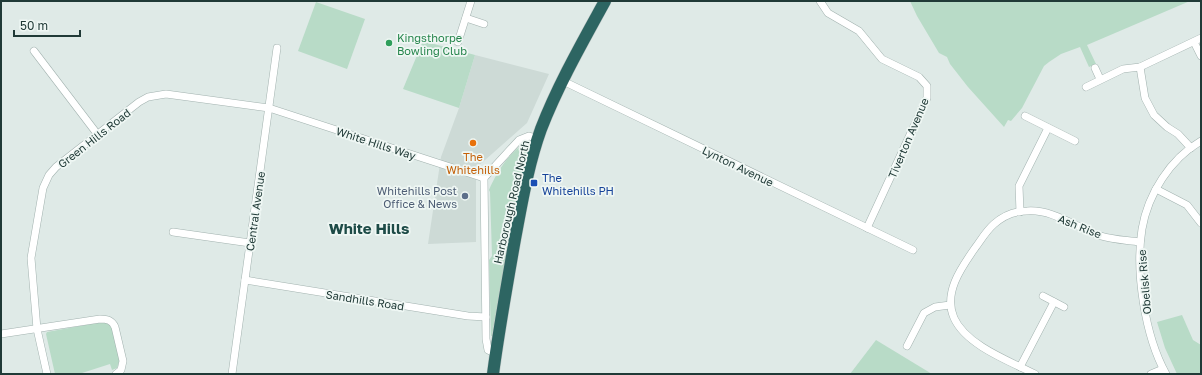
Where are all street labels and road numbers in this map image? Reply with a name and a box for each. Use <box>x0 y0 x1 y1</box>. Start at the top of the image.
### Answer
street label: Tiverton Avenue <box>885 96 931 180</box>
street label: Green Hills Road <box>55 106 133 170</box>
street label: White Hills Way <box>335 124 417 162</box>
street label: Harborough Road North <box>490 139 532 265</box>
street label: Lynton Avenue <box>700 143 776 189</box>
street label: Central Avenue <box>243 170 267 252</box>
street label: Ash Rise <box>1057 211 1103 241</box>
street label: Obelisk Rise <box>1135 249 1153 315</box>
street label: Sandhills Road <box>325 287 405 313</box>

